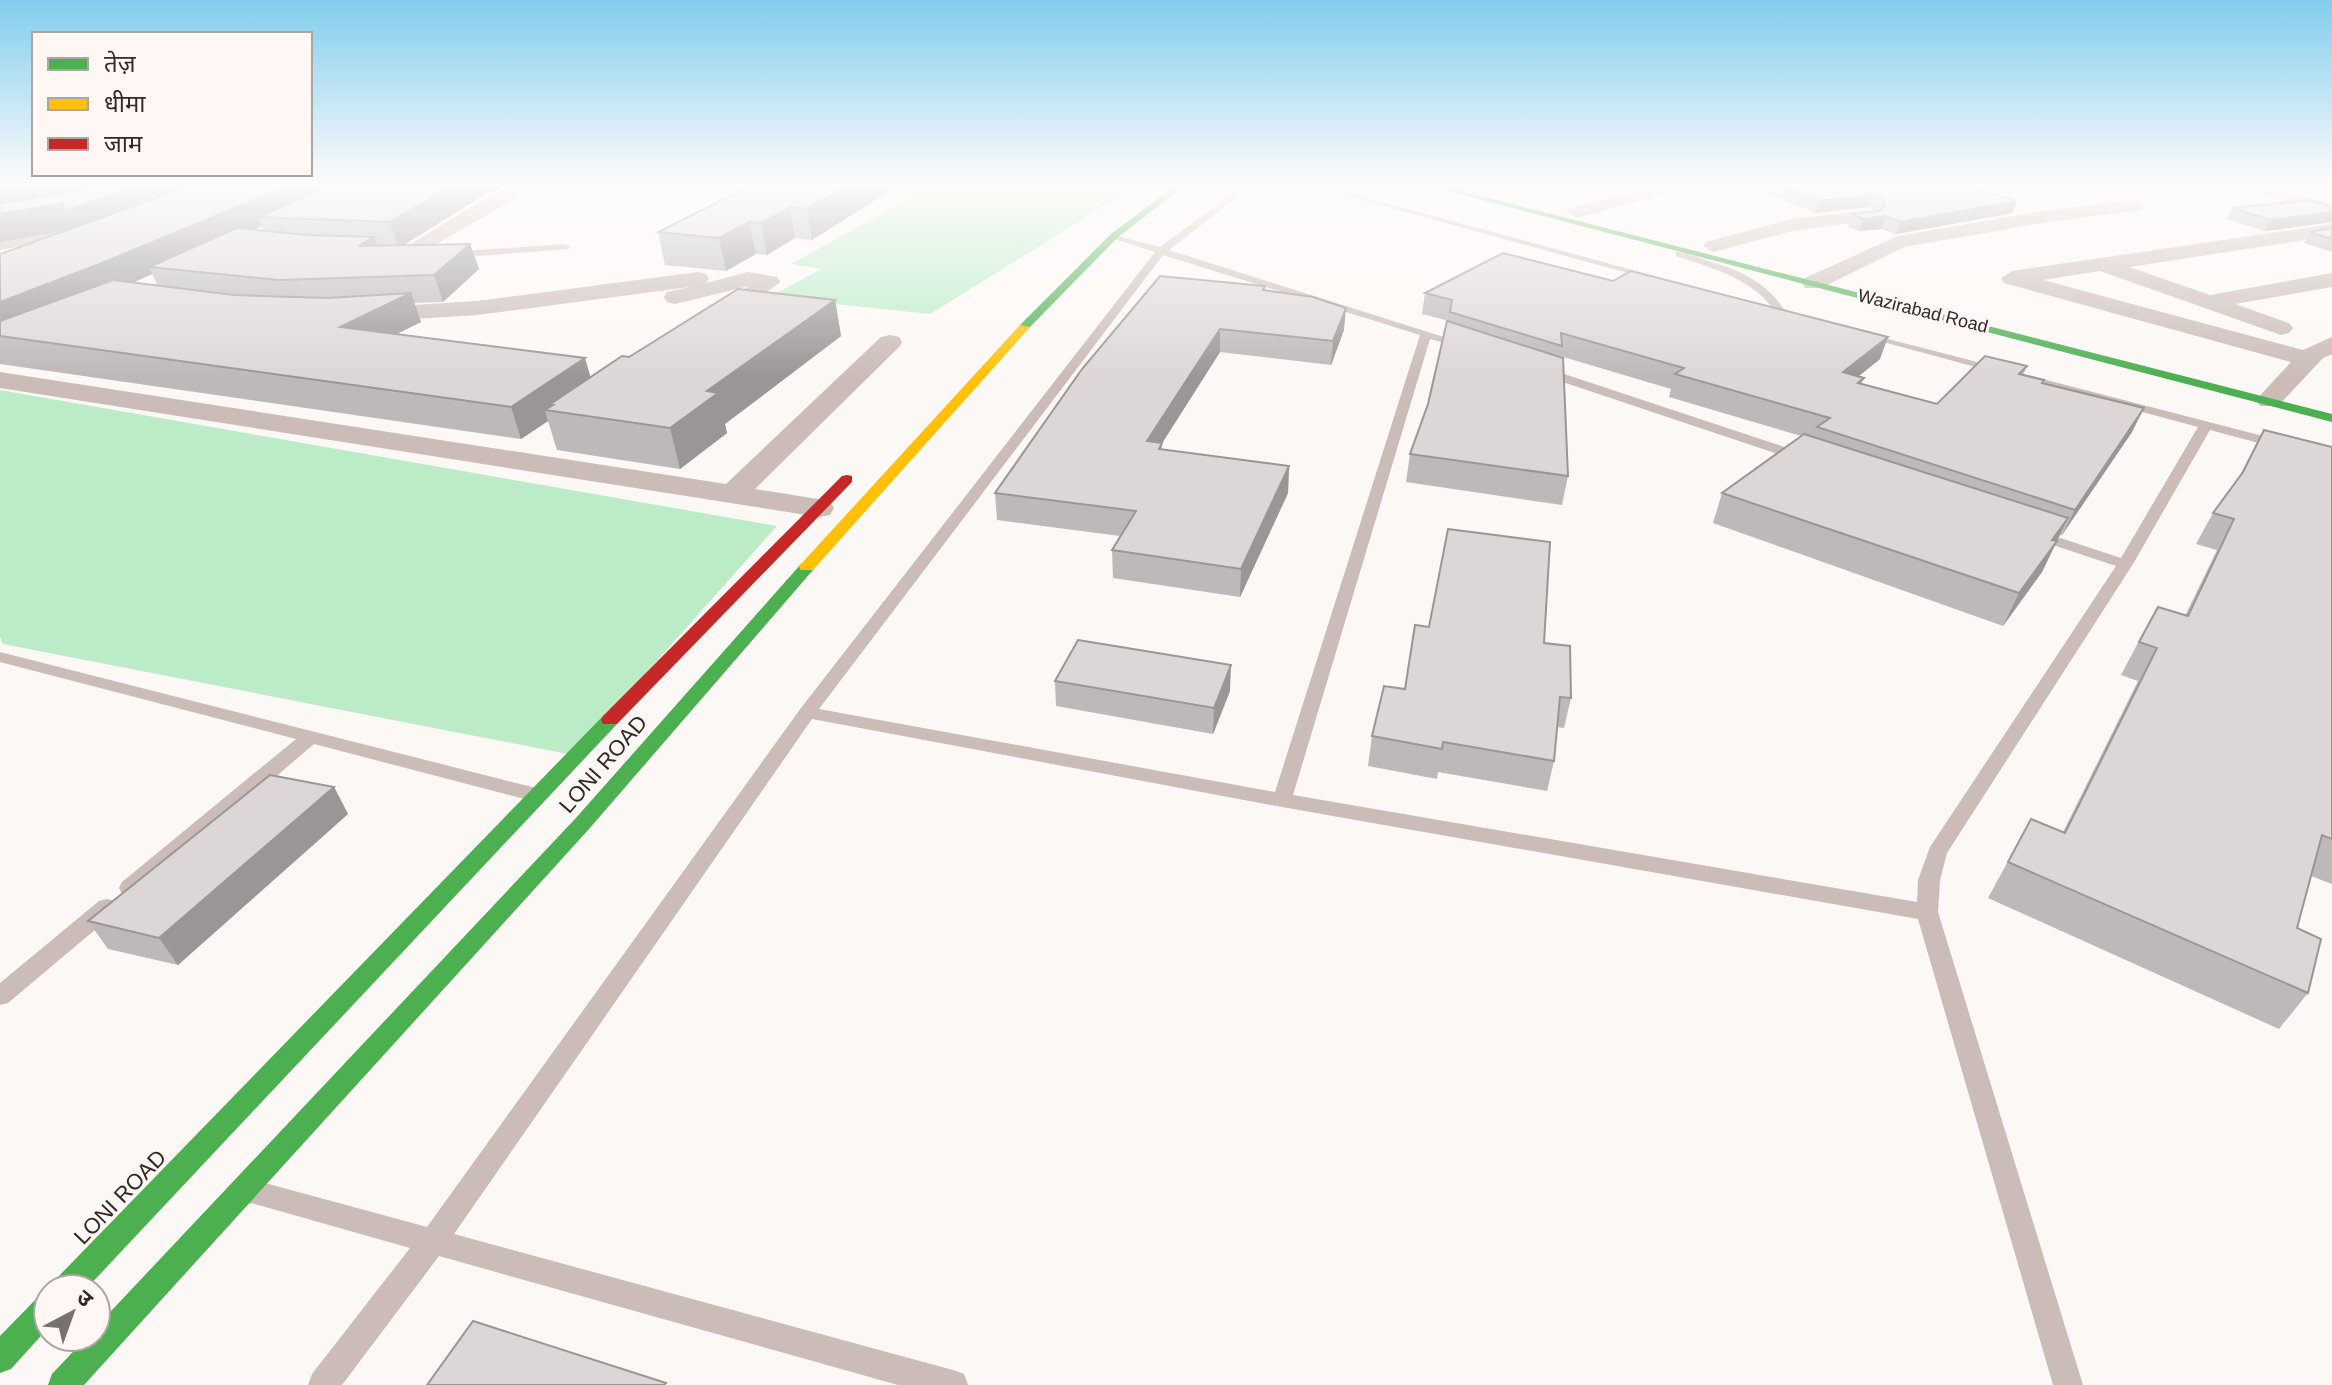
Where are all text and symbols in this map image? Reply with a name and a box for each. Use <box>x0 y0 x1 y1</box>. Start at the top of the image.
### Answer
legend <box>32 32 312 176</box>
text: तेज़ <box>104 50 137 77</box>
text: धीमा <box>104 90 146 117</box>
text: जाम <box>104 130 143 157</box>
street label: Wazirabad Road <box>1856 285 1990 337</box>
street label: LONI ROAD <box>554 710 652 818</box>
street label: LONI ROAD <box>69 1145 171 1249</box>
north arrow <box>32 1273 112 1353</box>
text: उ <box>72 1285 99 1313</box>

